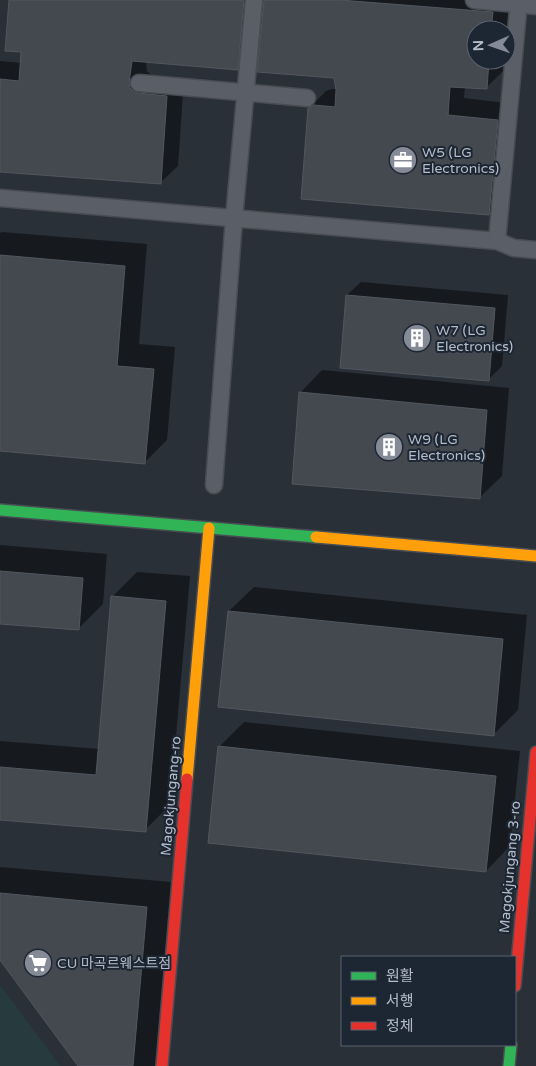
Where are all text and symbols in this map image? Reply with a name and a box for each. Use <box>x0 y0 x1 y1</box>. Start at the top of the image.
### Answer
north arrow <box>466 20 516 70</box>
text: N <box>470 40 487 51</box>
place label: W5 (LG Electronics) <box>422 144 499 177</box>
office icon: W5 (LG Electronics) <box>388 145 418 175</box>
place label: W7 (LG Electronics) <box>436 322 513 355</box>
building icon: W7 (LG Electronics) <box>402 323 432 353</box>
place label: W9 (LG Electronics) <box>408 431 485 464</box>
building icon: W9 (LG Electronics) <box>374 432 404 462</box>
street label: Magokjungang-ro <box>157 735 185 857</box>
street label: Magokjungang 3-ro <box>496 800 524 934</box>
supermarket icon: CU 마곡르웨스트점 <box>23 948 53 978</box>
place label: CU 마곡르웨스트점 <box>57 955 171 972</box>
legend <box>341 956 516 1046</box>
text: 원활 <box>386 967 414 985</box>
text: 서행 <box>386 992 414 1010</box>
text: 정체 <box>386 1017 414 1035</box>

